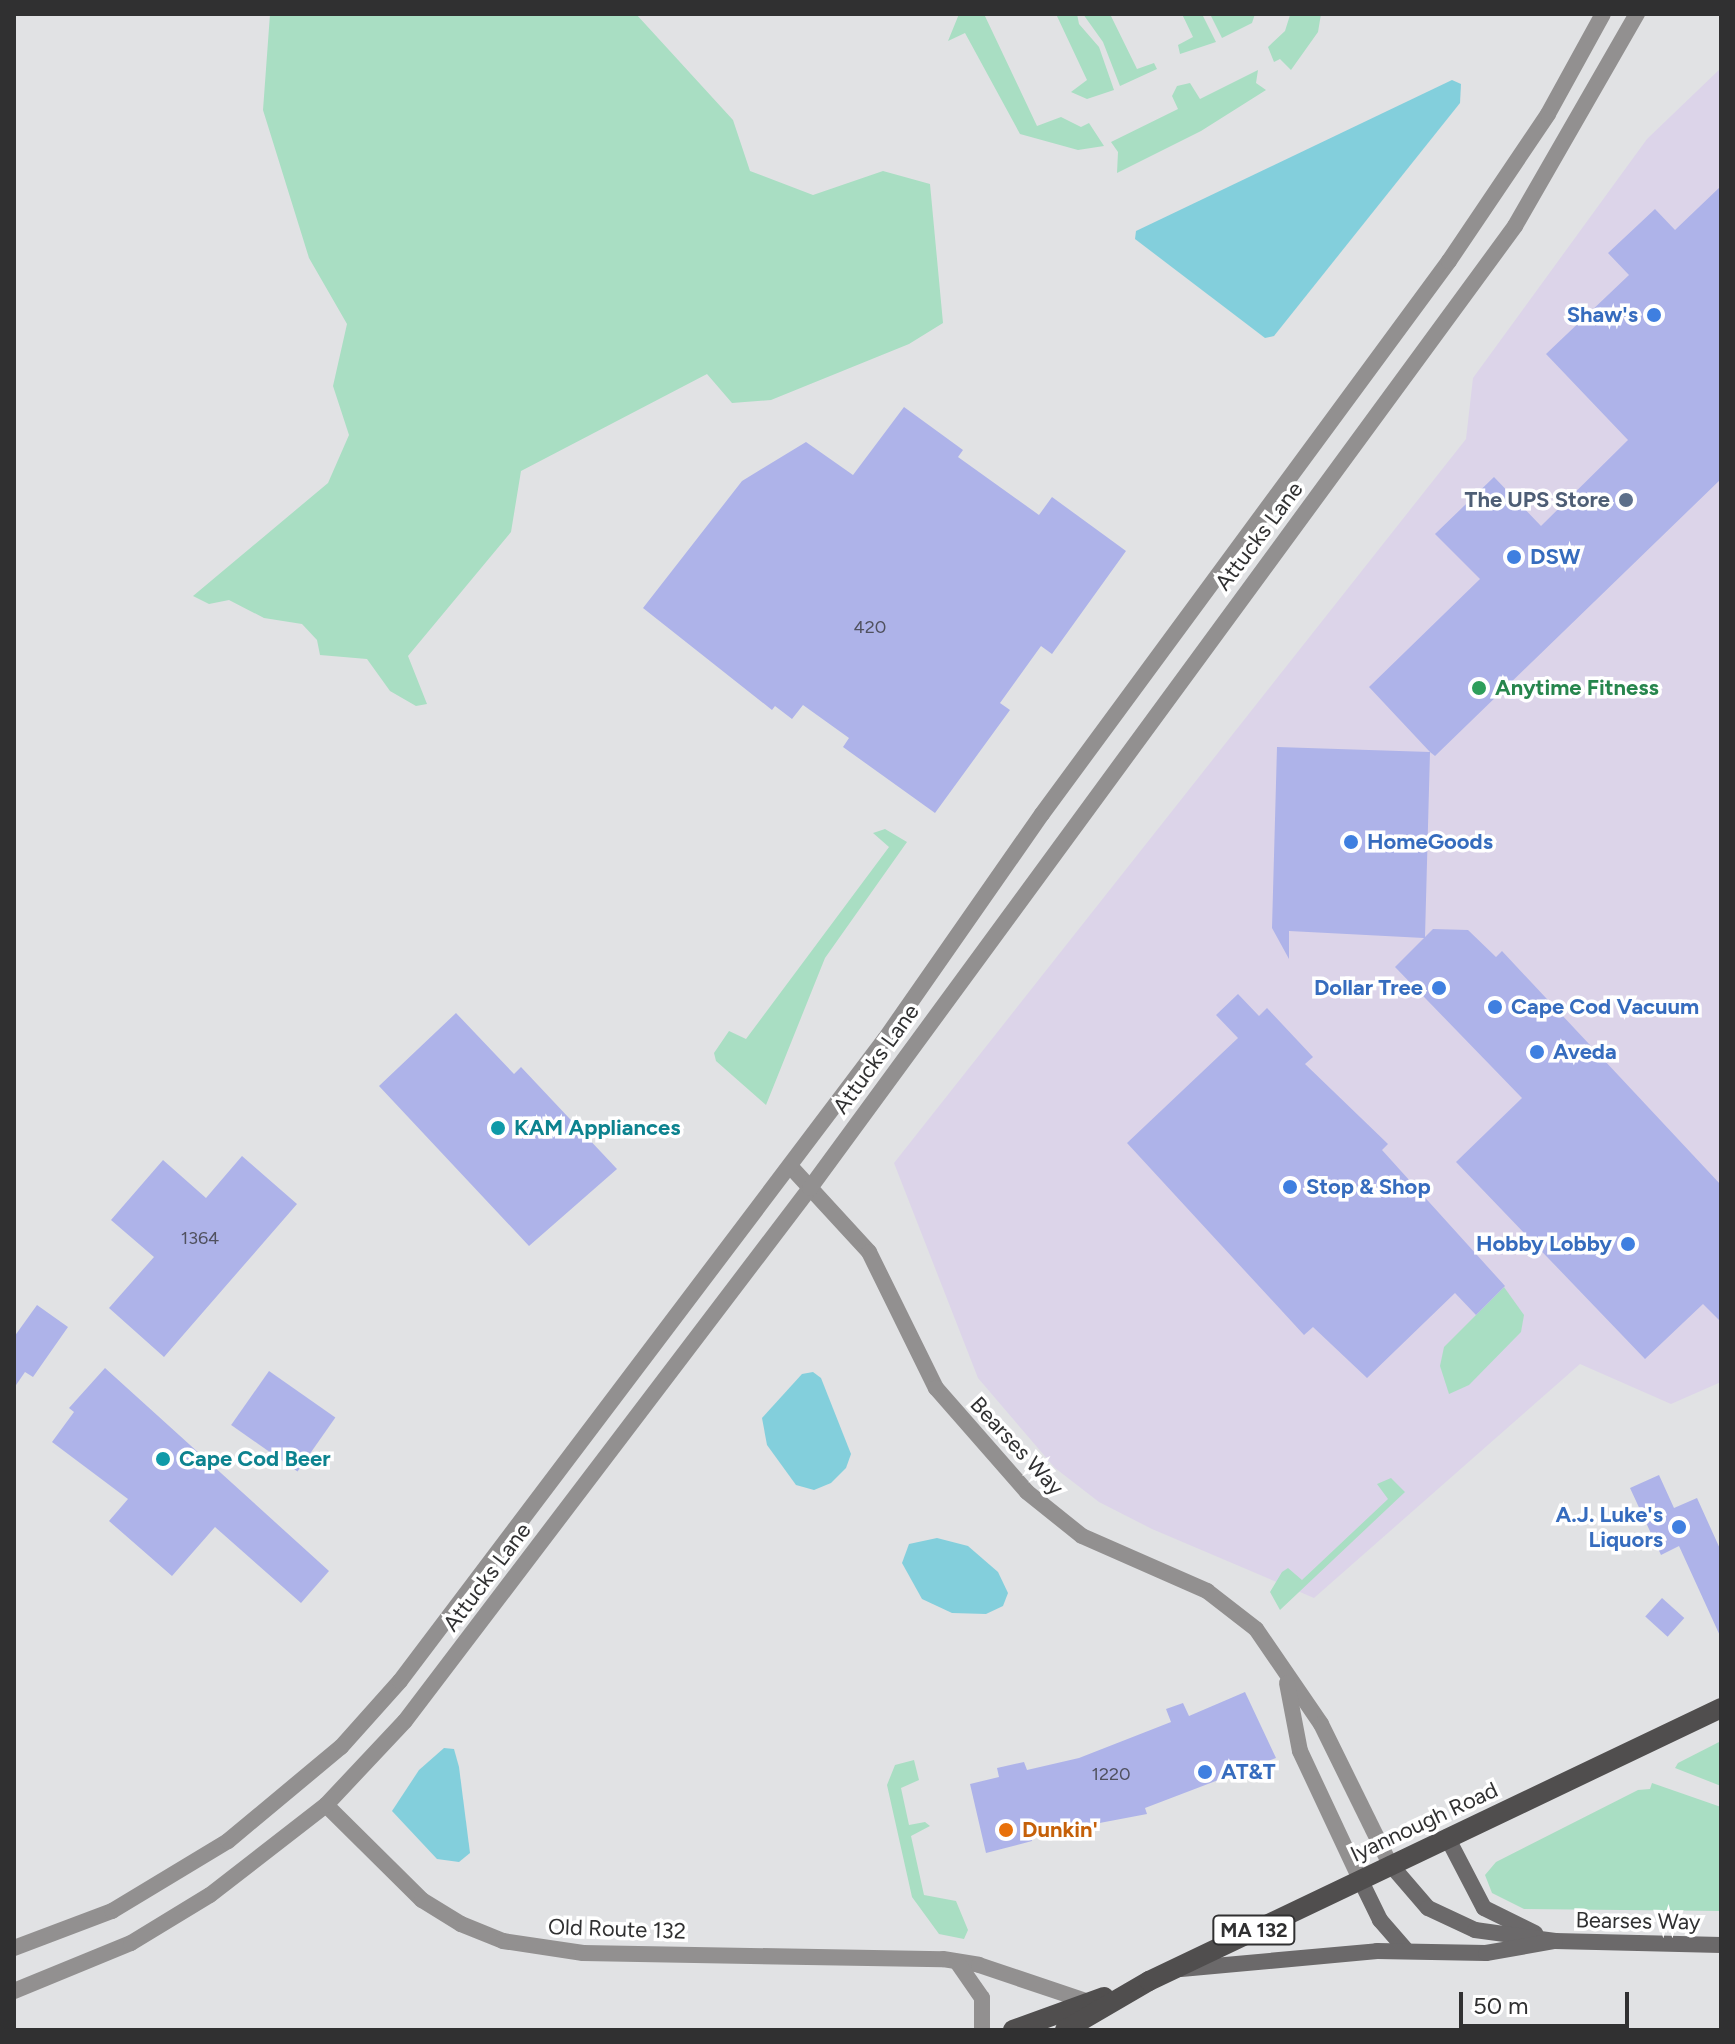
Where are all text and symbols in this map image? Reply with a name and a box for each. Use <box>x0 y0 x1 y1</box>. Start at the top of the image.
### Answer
place label: Shaw's <box>1567 302 1638 328</box>
marker: Shaw's <box>1645 306 1663 324</box>
street label: Attucks Lane <box>1210 477 1308 595</box>
place label: The UPS Store <box>1465 487 1610 513</box>
marker: The UPS Store <box>1617 491 1635 509</box>
place label: DSW <box>1530 544 1580 570</box>
marker: DSW <box>1505 548 1523 566</box>
house number: 420 <box>854 616 886 638</box>
place label: Anytime Fitness <box>1495 675 1659 701</box>
marker: Anytime Fitness <box>1470 679 1488 697</box>
place label: HomeGoods <box>1367 829 1493 855</box>
marker: HomeGoods <box>1342 833 1360 851</box>
place label: Dollar Tree <box>1314 975 1423 1001</box>
marker: Dollar Tree <box>1430 979 1448 997</box>
place label: Cape Cod Vacuum <box>1511 994 1699 1020</box>
marker: Cape Cod Vacuum <box>1486 998 1504 1016</box>
street label: Attucks Lane <box>827 999 925 1119</box>
place label: Aveda <box>1553 1039 1617 1065</box>
marker: Aveda <box>1528 1043 1546 1061</box>
place label: KAM Appliances <box>514 1115 680 1141</box>
marker: KAM Appliances <box>489 1119 507 1137</box>
place label: Stop & Shop <box>1306 1174 1431 1200</box>
marker: Stop & Shop <box>1281 1178 1299 1196</box>
house number: 1364 <box>181 1227 219 1249</box>
place label: Hobby Lobby <box>1476 1231 1612 1257</box>
marker: Hobby Lobby <box>1619 1235 1637 1253</box>
street label: Bearses Way <box>965 1391 1069 1501</box>
place label: Cape Cod Beer <box>179 1446 331 1472</box>
marker: Cape Cod Beer <box>154 1450 172 1468</box>
place label: A.J. Luke's Liquors <box>1556 1501 1663 1552</box>
street label: Attucks Lane <box>438 1518 536 1636</box>
marker: A.J. Luke's Liquors <box>1670 1518 1688 1536</box>
place label: AT&T <box>1221 1759 1276 1785</box>
house number: 1220 <box>1091 1763 1131 1785</box>
marker: AT&T <box>1196 1763 1214 1781</box>
street label: Iyannough Road <box>1346 1776 1502 1868</box>
place label: Dunkin' <box>1022 1817 1098 1843</box>
marker: Dunkin' <box>997 1821 1015 1839</box>
street label: Bearses Way <box>1575 1907 1701 1935</box>
street label: Old Route 132 <box>548 1913 686 1945</box>
road number: MA 132 <box>1212 1914 1296 1946</box>
scale bar <box>1463 1976 1633 2026</box>
text: 50 m <box>1473 1991 1529 2020</box>

